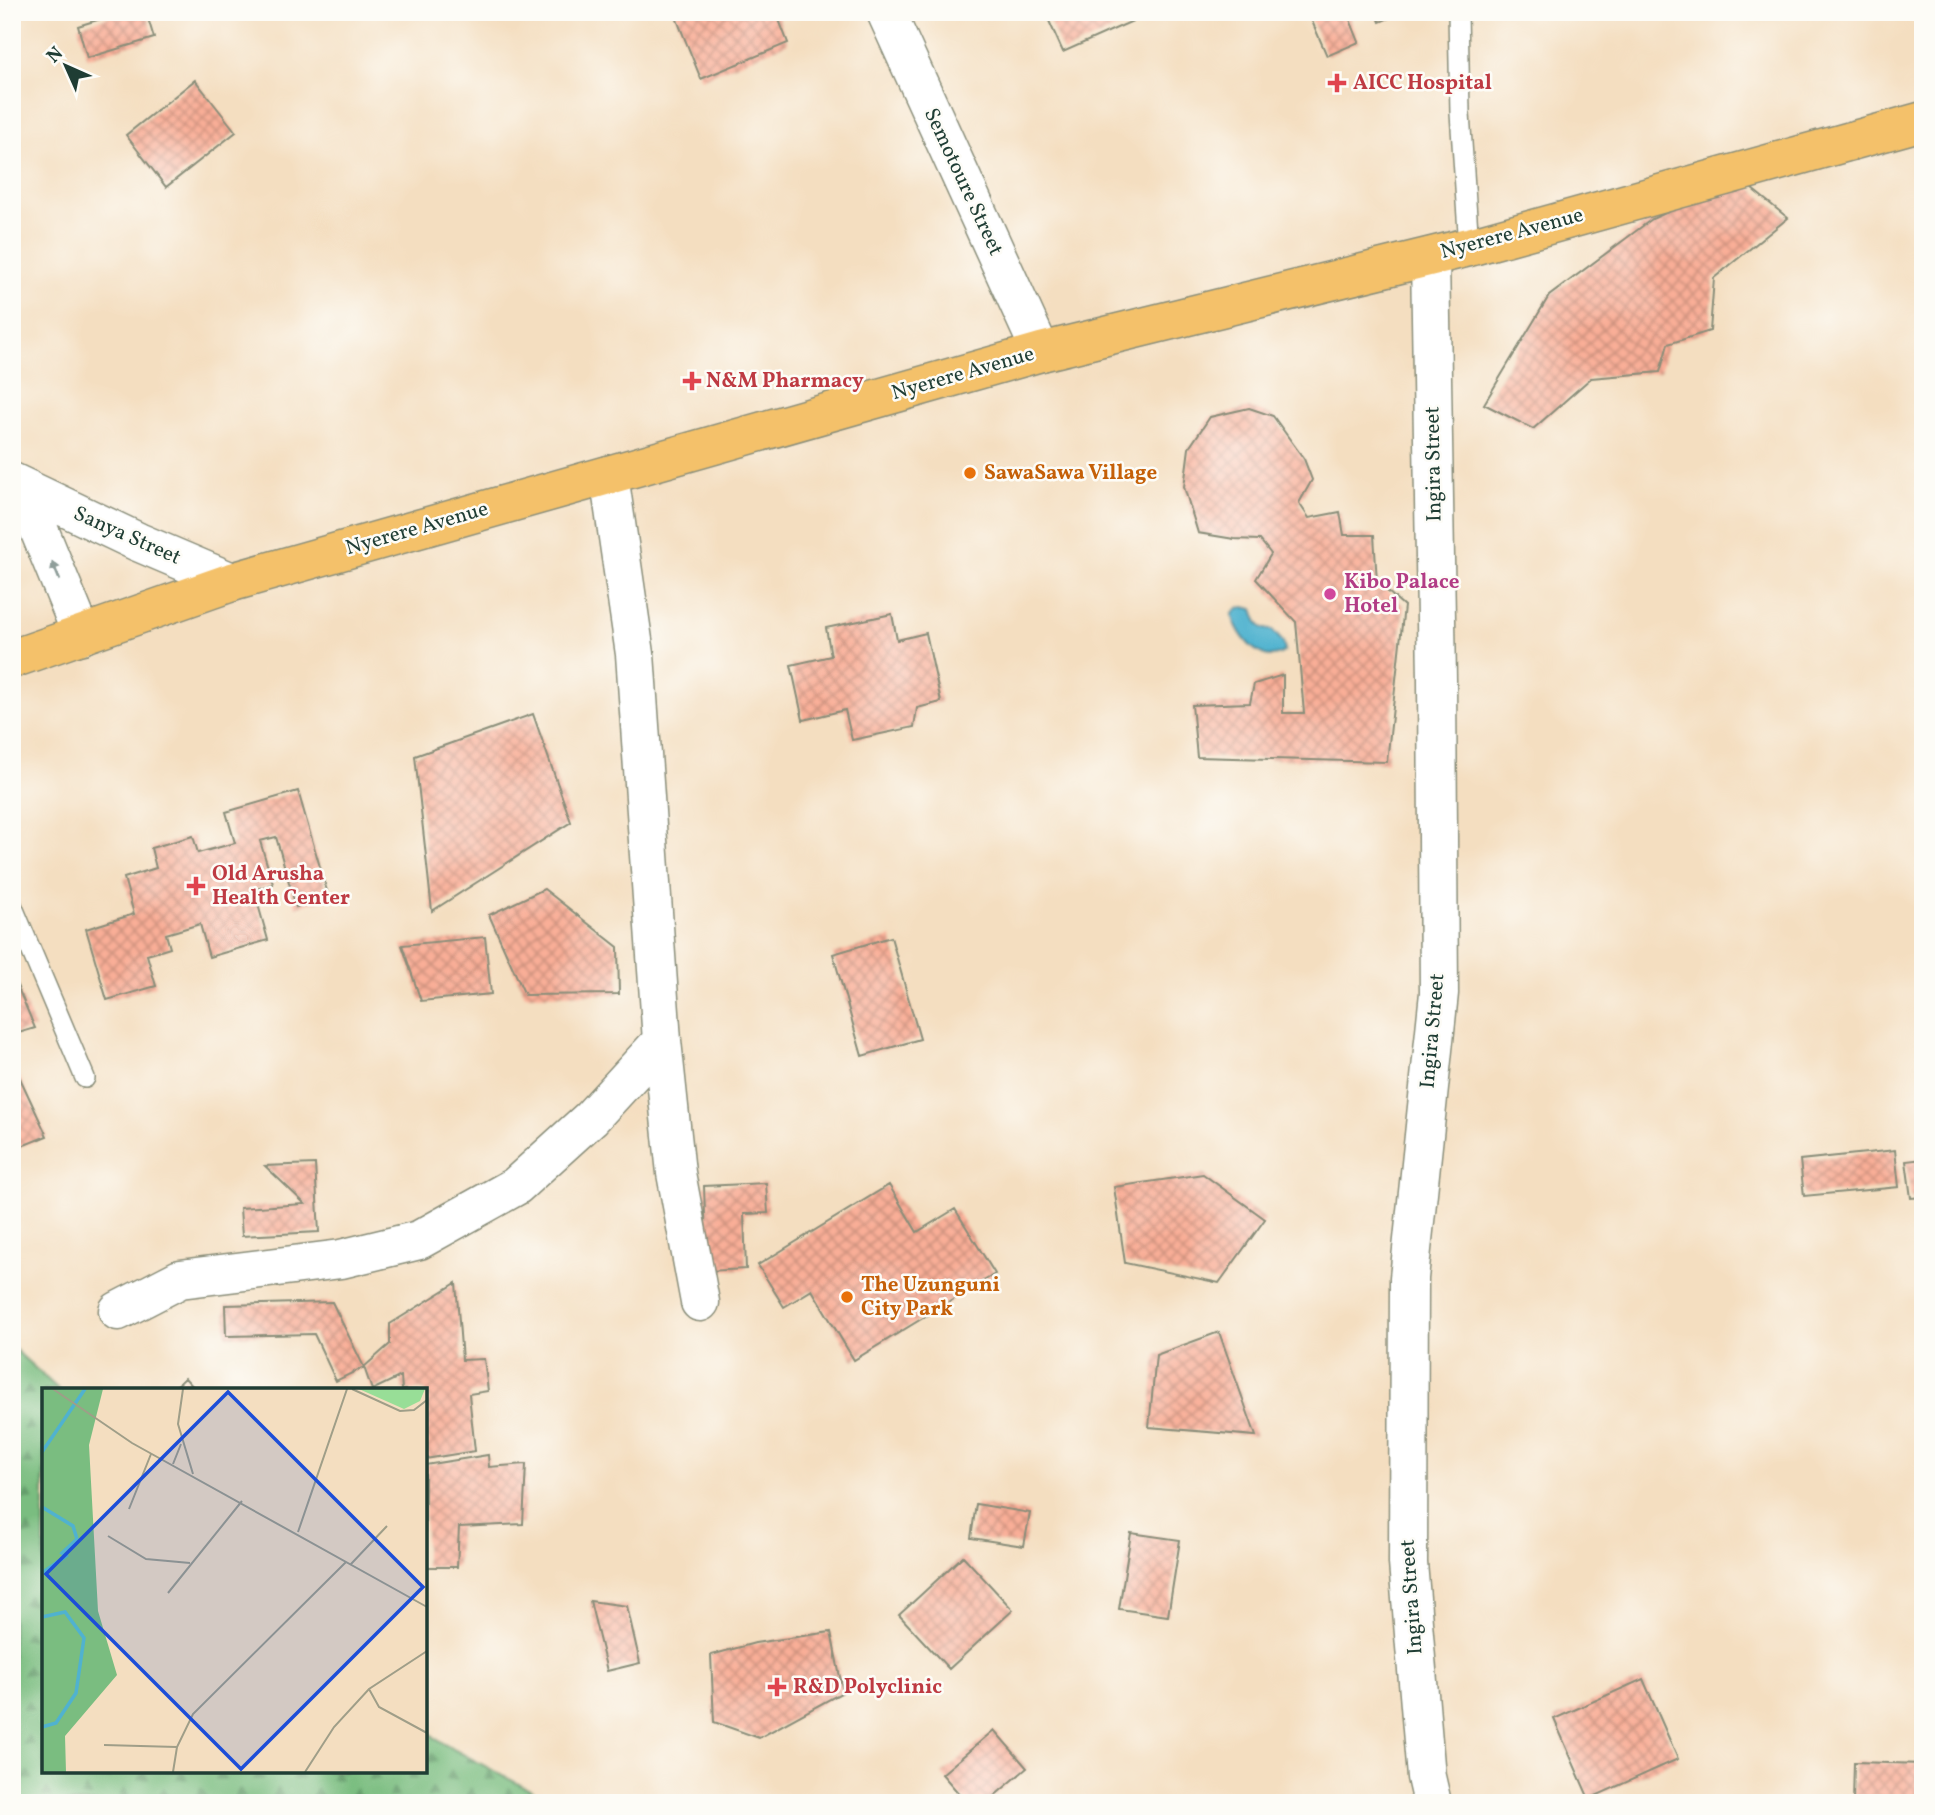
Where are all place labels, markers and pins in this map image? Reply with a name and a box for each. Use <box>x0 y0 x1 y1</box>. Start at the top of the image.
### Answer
place label: AICC Hospital <box>1353 69 1492 98</box>
marker: AICC Hospital <box>1327 73 1347 93</box>
place label: N&M Pharmacy <box>706 367 864 396</box>
marker: N&M Pharmacy <box>684 373 700 389</box>
place label: SawaSawa Village <box>984 459 1157 488</box>
marker: SawaSawa Village <box>962 465 978 481</box>
place label: Kibo Palace Hotel <box>1344 568 1459 621</box>
marker: Kibo Palace Hotel <box>1322 586 1338 602</box>
place label: Old Arusha Health Center <box>212 860 350 913</box>
marker: Old Arusha Health Center <box>186 876 206 896</box>
place label: The Uzunguni City Park <box>861 1271 1000 1324</box>
marker: The Uzunguni City Park <box>839 1289 855 1305</box>
place label: R&D Polyclinic <box>793 1673 942 1702</box>
marker: R&D Polyclinic <box>767 1677 787 1697</box>

